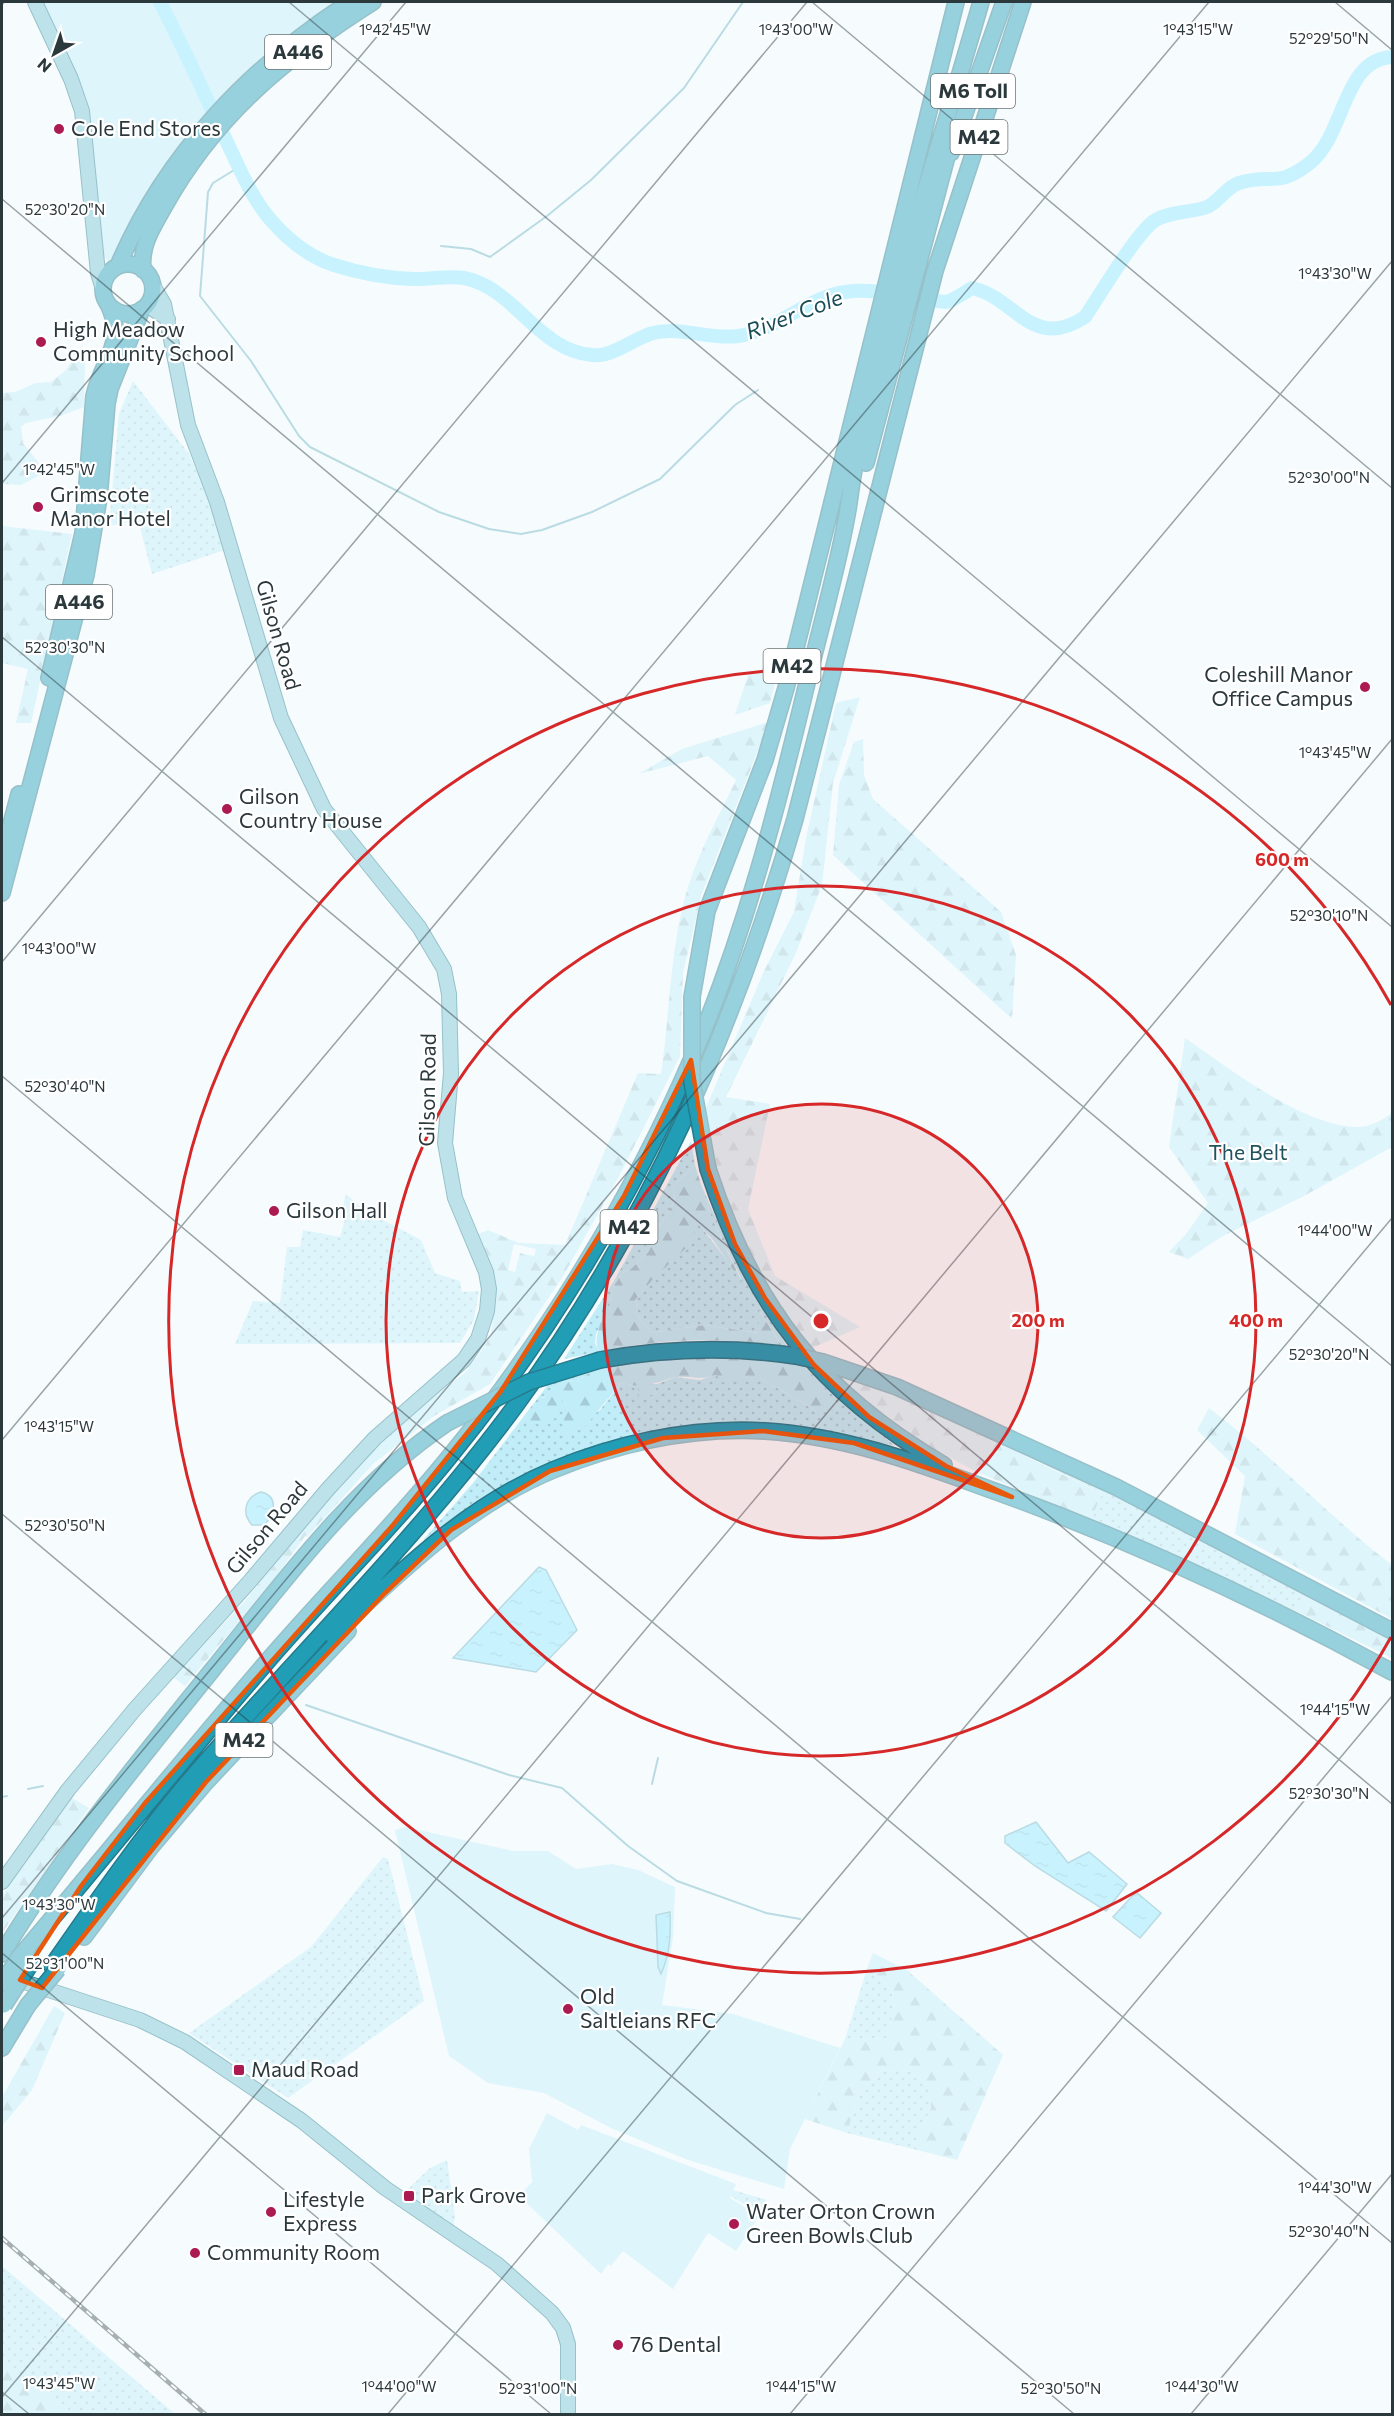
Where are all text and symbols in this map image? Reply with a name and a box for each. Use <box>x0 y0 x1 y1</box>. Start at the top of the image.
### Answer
text: 1°42'45"W <box>359 20 431 38</box>
text: 1°43'00"W <box>759 20 833 38</box>
text: 1°43'15"W <box>1163 20 1233 38</box>
north arrow <box>24 24 84 84</box>
text: 52°29'50"N <box>1289 29 1369 47</box>
road number: A446 <box>265 35 331 69</box>
text: N <box>33 55 55 77</box>
road number: M6 Toll <box>931 74 1015 108</box>
place label: Cole End Stores <box>71 115 221 140</box>
road number: M42 <box>950 120 1008 154</box>
marker: Cole End Stores <box>52 122 66 136</box>
text: 52°30'20"N <box>25 200 105 218</box>
text: 1°43'30"W <box>1298 264 1372 282</box>
water label: River Cole <box>742 283 846 344</box>
place label: High Meadow Community School <box>53 316 234 365</box>
marker: High Meadow Community School <box>34 335 48 349</box>
text: 1°42'45"W <box>23 460 95 478</box>
text: 52°30'00"N <box>1288 468 1370 486</box>
place label: Grimscote Manor Hotel <box>50 481 171 530</box>
marker: Grimscote Manor Hotel <box>31 500 45 514</box>
street label: Gilson Road <box>252 577 307 693</box>
road number: A446 <box>46 585 112 619</box>
text: 52°30'30"N <box>25 638 105 656</box>
road number: M42 <box>764 649 820 683</box>
place label: Coleshill Manor Office Campus <box>1204 661 1353 710</box>
marker: Coleshill Manor Office Campus <box>1358 680 1372 694</box>
text: 1°43'45"W <box>1299 743 1371 761</box>
place label: Gilson Country House <box>239 783 382 832</box>
marker: Gilson Country House <box>220 802 234 816</box>
text: 600 m <box>1255 848 1309 870</box>
text: 52°30'10"N <box>1290 906 1368 924</box>
text: 1°43'00"W <box>22 939 96 957</box>
street label: Gilson Road <box>413 1033 440 1147</box>
text: 52°30'40"N <box>24 1077 106 1095</box>
park label: The Belt <box>1208 1139 1288 1164</box>
place label: Gilson Hall <box>286 1197 388 1222</box>
marker: Gilson Hall <box>267 1204 281 1218</box>
road number: M42 <box>600 1210 658 1244</box>
text: 1°44'00"W <box>1297 1221 1373 1239</box>
text: 200 m <box>1011 1309 1065 1331</box>
text: 400 m <box>1229 1309 1283 1331</box>
centre of rings <box>811 1311 831 1331</box>
text: 52°30'20"N <box>1289 1345 1369 1363</box>
text: 1°43'15"W <box>24 1417 94 1435</box>
street label: Gilson Road <box>220 1476 312 1578</box>
text: 52°30'50"N <box>25 1516 105 1534</box>
text: 1°44'15"W <box>1300 1700 1370 1718</box>
road number: M42 <box>216 1723 272 1757</box>
text: 52°30'30"N <box>1289 1784 1369 1802</box>
text: 1°43'30"W <box>22 1895 96 1913</box>
text: 52°31'00"N <box>26 1954 104 1972</box>
place label: Old Saltleians RFC <box>580 1983 716 2032</box>
marker: Old Saltleians RFC <box>561 2002 575 2016</box>
place label: Maud Road <box>251 2056 359 2081</box>
marker: Maud Road <box>232 2063 246 2077</box>
text: 1°44'30"W <box>1298 2178 1372 2196</box>
place label: Park Grove <box>421 2182 526 2207</box>
place label: Lifestyle Express <box>283 2186 365 2235</box>
marker: Park Grove <box>402 2189 416 2203</box>
place label: Water Orton Crown Green Bowls Club <box>746 2198 935 2247</box>
marker: Lifestyle Express <box>264 2205 278 2219</box>
marker: Water Orton Crown Green Bowls Club <box>727 2217 741 2231</box>
text: 52°30'40"N <box>1288 2222 1370 2240</box>
place label: Community Room <box>207 2239 380 2264</box>
marker: Community Room <box>188 2246 202 2260</box>
place label: 76 Dental <box>630 2331 721 2356</box>
marker: 76 Dental <box>611 2338 625 2352</box>
text: 1°43'45"W <box>23 2374 95 2392</box>
text: 1°44'00"W <box>361 2377 437 2395</box>
text: 1°44'15"W <box>766 2377 836 2395</box>
text: 1°44'30"W <box>1165 2377 1239 2395</box>
text: 52°31'00"N <box>499 2379 577 2397</box>
text: 52°30'50"N <box>1021 2379 1101 2397</box>

